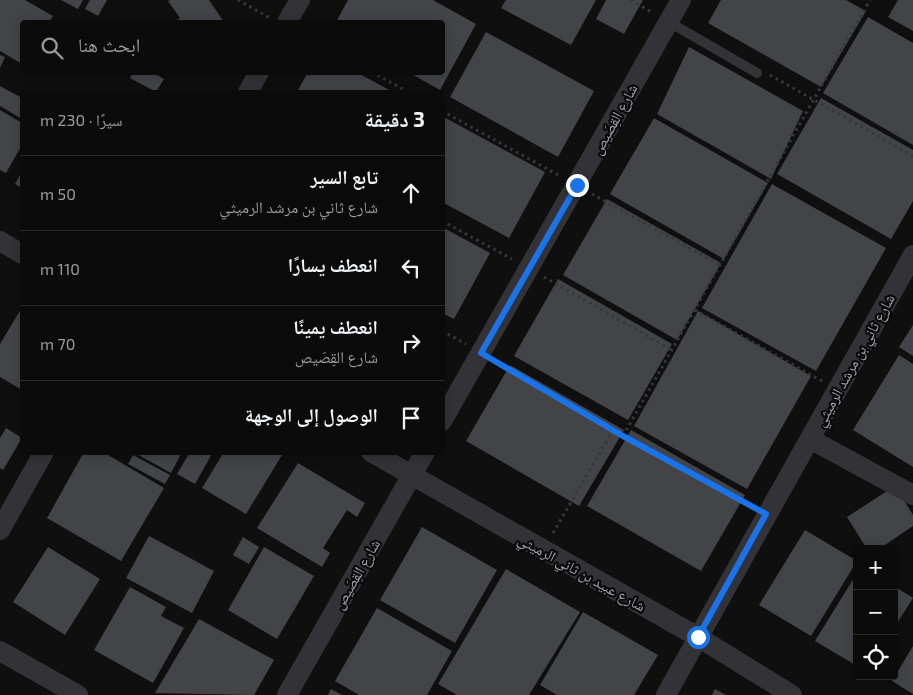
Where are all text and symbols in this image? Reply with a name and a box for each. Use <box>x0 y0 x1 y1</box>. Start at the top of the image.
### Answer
search box <box>20 20 445 75</box>
text: ابحث هنا <box>78 33 140 56</box>
icon: search <box>38 34 66 62</box>
street label: شارع القِصَيص <box>587 80 643 158</box>
text: 3 دقيقة <box>364 106 425 131</box>
text: سيرًا · 230 m <box>40 110 123 129</box>
text: تابع السير <box>311 165 378 188</box>
route end <box>566 174 589 197</box>
icon: ahead <box>397 179 425 207</box>
text: 50 m <box>40 184 76 203</box>
text: شارع ثاني بن مرشد الرميثي <box>219 197 378 216</box>
text: انعطف يسارًا <box>288 253 378 276</box>
icon: left <box>397 254 425 282</box>
text: 110 m <box>40 259 80 278</box>
street label: شارع ثاني بن مرشد الرميثي <box>810 290 901 431</box>
text: انعطف يمينًا <box>293 315 378 338</box>
icon: right <box>397 329 425 357</box>
text: 70 m <box>40 334 75 353</box>
text: شارع القِصَيص <box>295 347 378 366</box>
text: الوصول إلى الوجهة <box>245 403 378 426</box>
icon: arrive <box>397 404 425 432</box>
street label: شارع عبيد بن ثاني الرميثي <box>513 529 649 618</box>
street label: شارع القِصَيص <box>329 536 385 613</box>
map controls <box>853 545 898 680</box>
button: + <box>853 545 898 590</box>
button: − <box>853 590 898 635</box>
route start <box>687 626 710 649</box>
button: locate <box>853 635 898 680</box>

